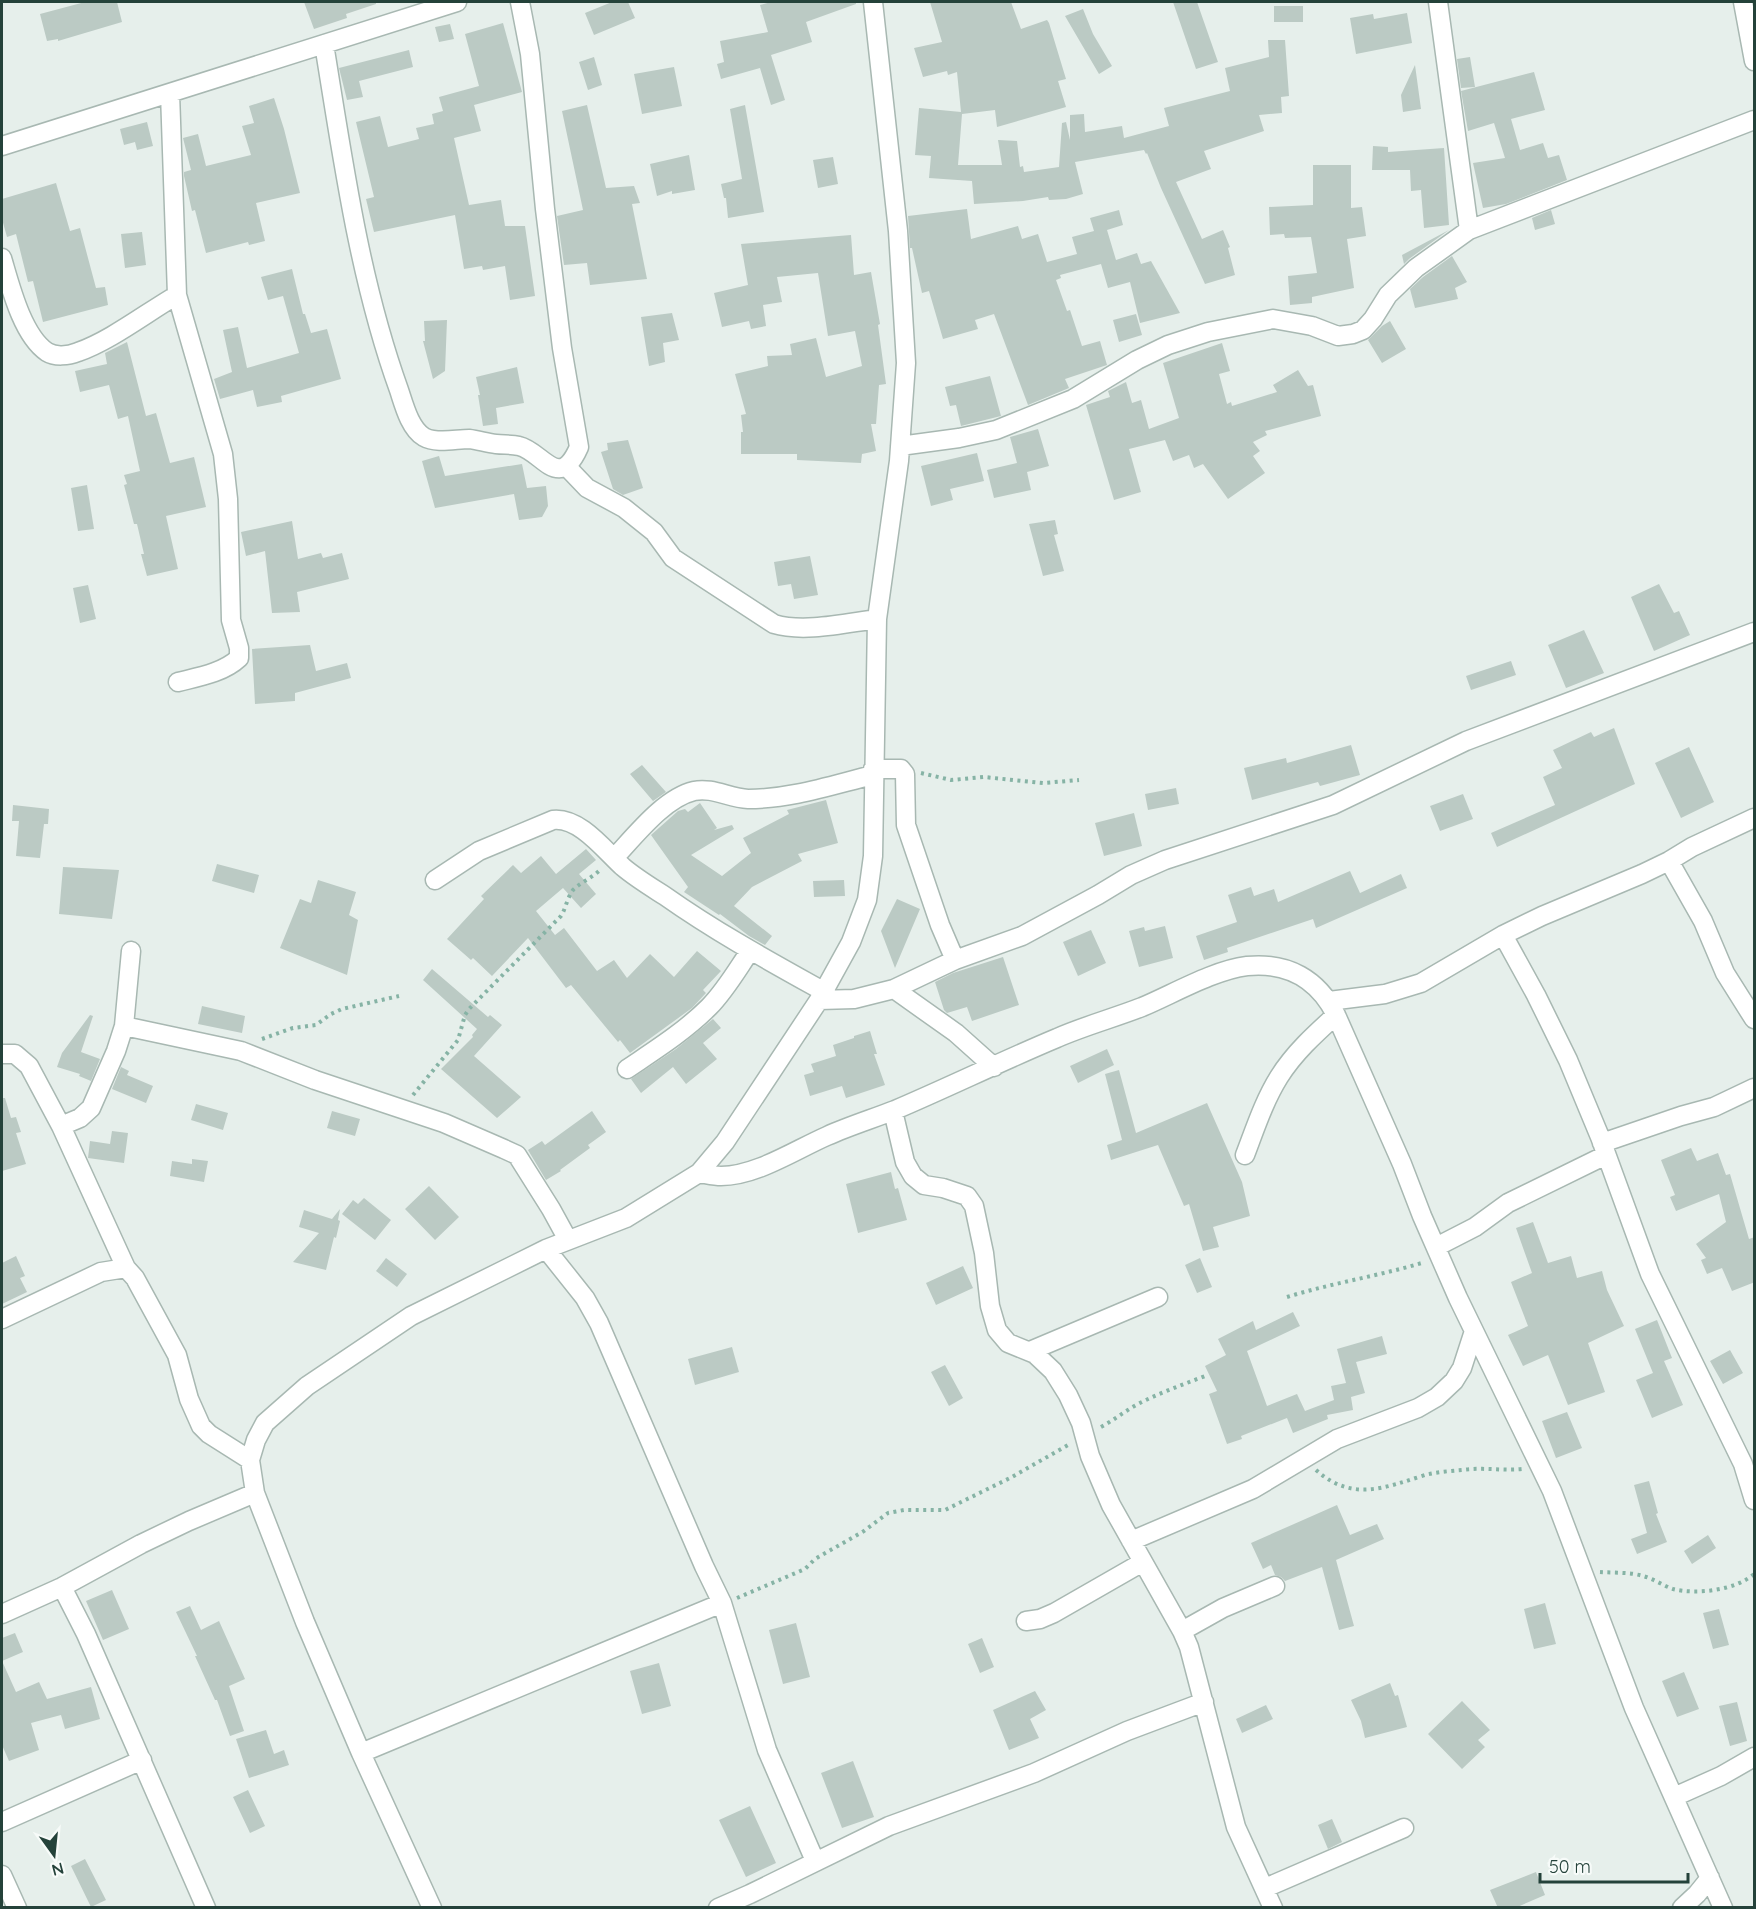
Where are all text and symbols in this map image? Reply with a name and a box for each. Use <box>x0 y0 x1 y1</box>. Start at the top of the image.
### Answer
north arrow <box>24 1825 84 1885</box>
scale bar <box>1540 1846 1688 1884</box>
text: 50 m <box>1549 1855 1591 1878</box>
text: N <box>50 1858 66 1881</box>

